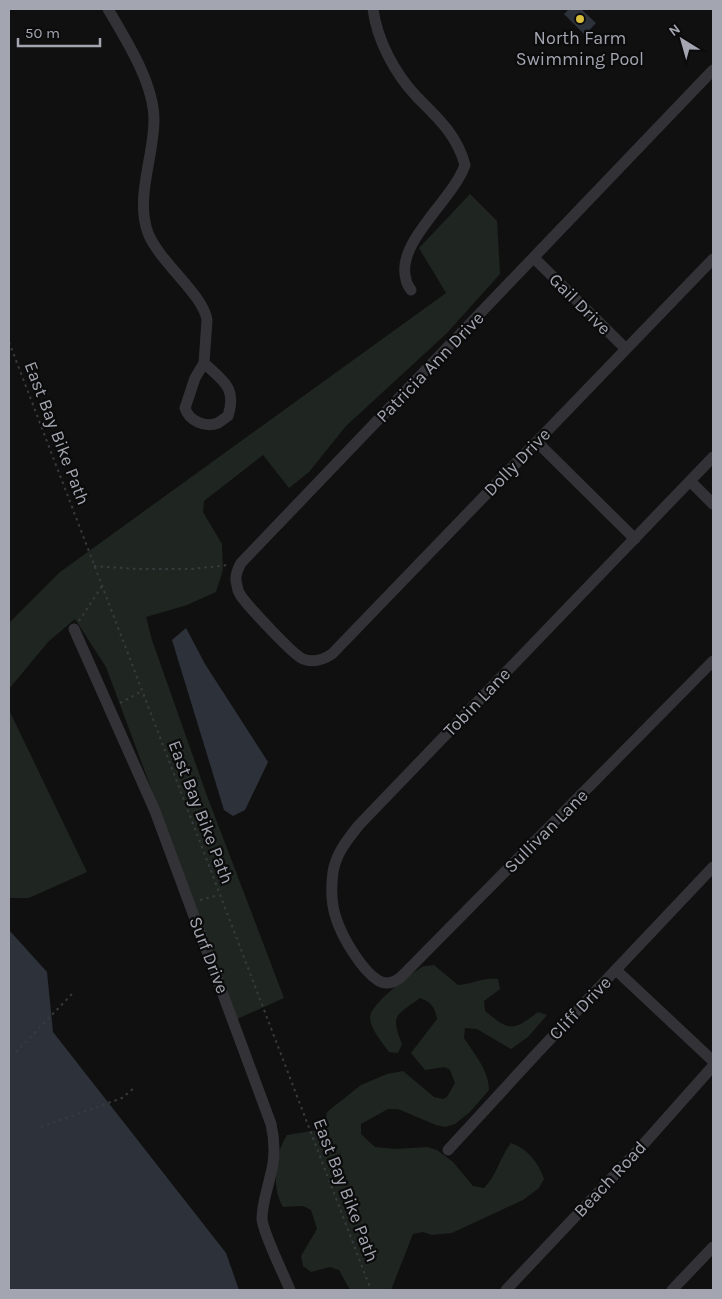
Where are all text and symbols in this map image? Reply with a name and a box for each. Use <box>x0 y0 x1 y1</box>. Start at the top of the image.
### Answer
marker: North Farm Swimming Pool <box>574 13 586 25</box>
scale bar <box>18 15 100 47</box>
north arrow <box>657 15 707 65</box>
text: N <box>665 20 684 40</box>
text: 50 m <box>25 24 60 42</box>
place label: North Farm Swimming Pool <box>516 27 644 70</box>
street label: Gail Drive <box>545 269 615 339</box>
street label: Patricia Ann Drive <box>371 307 489 427</box>
street label: East Bay Bike Path <box>19 358 95 508</box>
street label: Dolly Drive <box>479 423 555 501</box>
street label: Tobin Lane <box>439 663 515 741</box>
street label: East Bay Bike Path <box>163 737 239 887</box>
street label: Sullivan Lane <box>499 784 593 878</box>
street label: Surf Drive <box>184 913 234 997</box>
street label: Cliff Drive <box>544 972 616 1044</box>
street label: East Bay Bike Path <box>308 1115 384 1265</box>
street label: Beach Road <box>569 1136 651 1222</box>

